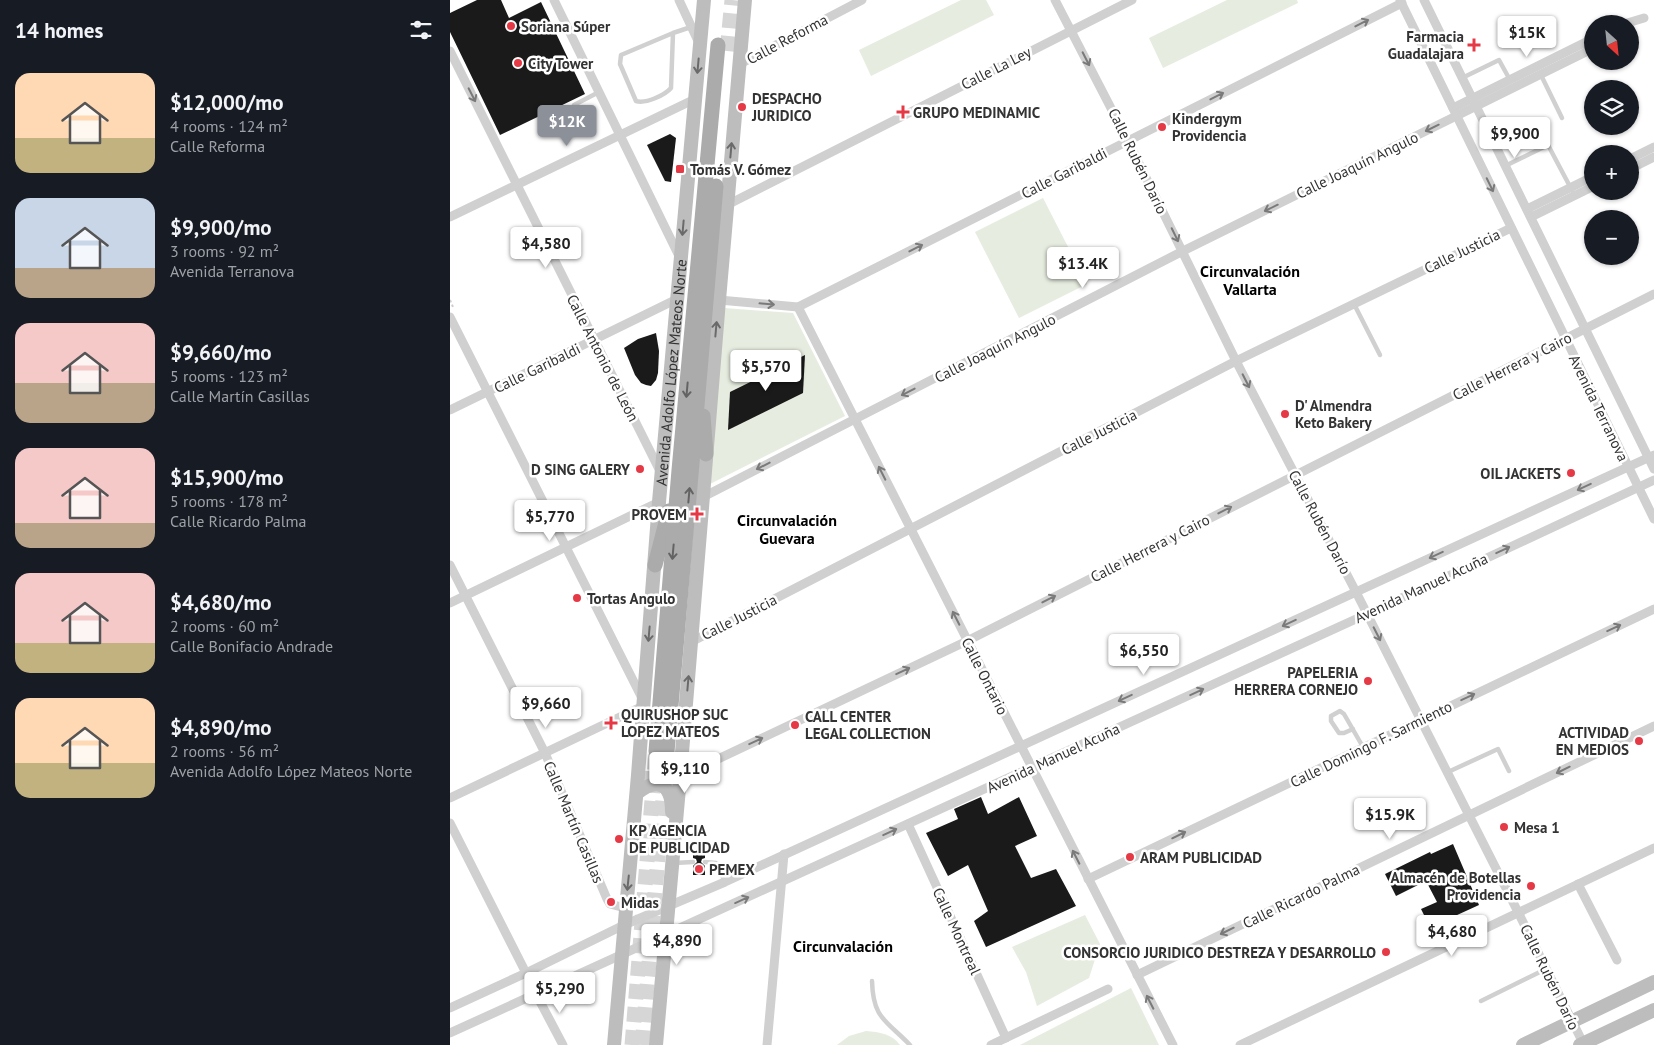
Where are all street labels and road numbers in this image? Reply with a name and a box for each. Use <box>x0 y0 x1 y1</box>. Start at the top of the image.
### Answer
street label: Calle Reforma <box>743 10 831 68</box>
street label: Calle La Ley <box>958 42 1034 94</box>
street label: Calle Rubén Darío <box>1104 105 1172 217</box>
street label: Calle Joaquín Angulo <box>1293 127 1421 203</box>
street label: Calle Garibaldi <box>1018 143 1110 203</box>
street label: Calle Justicia <box>1421 224 1503 278</box>
street label: Avenida Adolfo López Mateos Norte <box>651 258 690 487</box>
street label: Calle Antonio de León <box>563 291 643 425</box>
street label: Calle Joaquín Angulo <box>931 309 1059 387</box>
street label: Calle Herrera y Cairo <box>1449 328 1575 404</box>
street label: Calle Garibaldi <box>491 339 583 397</box>
street label: Avenida Terranova <box>1565 351 1633 465</box>
street label: Calle Justicia <box>1058 405 1140 459</box>
street label: Calle Rubén Darío <box>1285 467 1355 577</box>
street label: Calle Herrera y Cairo <box>1087 510 1213 586</box>
street label: Avenida Manuel Acuña <box>1351 549 1491 627</box>
street label: Calle Justicia <box>698 590 780 644</box>
street label: Calle Ontario <box>957 634 1013 718</box>
street label: Calle Domingo F. Sarmiento <box>1287 696 1455 792</box>
street label: Avenida Manuel Acuña <box>983 719 1123 797</box>
street label: Calle Martín Casillas <box>540 758 608 886</box>
street label: Calle Ricardo Palma <box>1239 859 1363 933</box>
street label: Calle Montreal <box>929 884 986 978</box>
street label: Calle Rubén Darío <box>1516 921 1584 1033</box>

